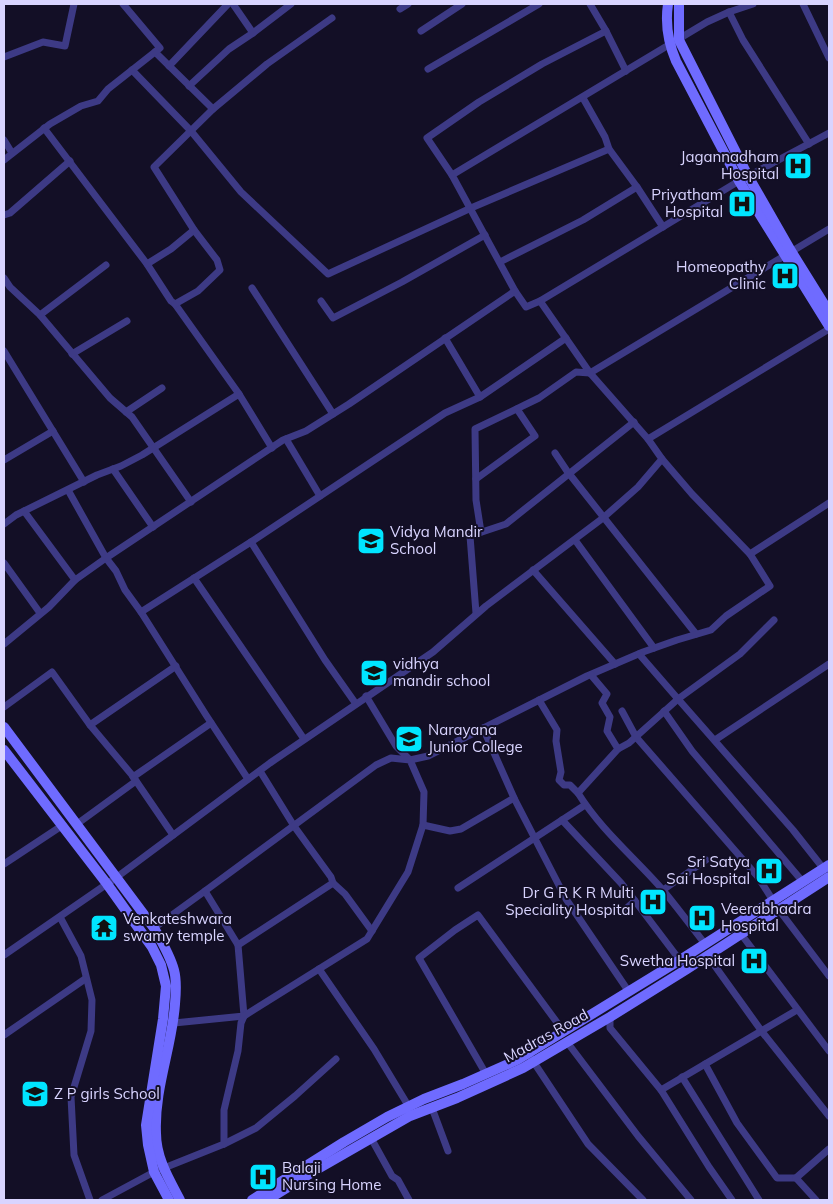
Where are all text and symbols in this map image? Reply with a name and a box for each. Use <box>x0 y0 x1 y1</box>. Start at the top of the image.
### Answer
place label: Jagannadham Hospital <box>680 147 779 183</box>
hospital icon: Jagannadham Hospital <box>783 151 813 181</box>
place label: Priyatham Hospital <box>651 185 723 221</box>
hospital icon: Priyatham Hospital <box>727 189 757 219</box>
place label: Homeopathy Clinic <box>676 257 766 293</box>
hospital icon: Homeopathy Clinic <box>770 261 800 291</box>
place label: Vidya Mandir School <box>390 522 483 558</box>
school or university icon: Vidya Mandir School <box>356 526 386 556</box>
place label: vidhya mandir school <box>393 654 490 690</box>
school or university icon: vidhya mandir school <box>359 658 389 688</box>
place label: Narayana Junior College <box>428 720 523 756</box>
school or university icon: Narayana Junior College <box>394 724 424 754</box>
place label: Sri Satya Sai Hospital <box>666 852 750 888</box>
hospital icon: Sri Satya Sai Hospital <box>754 856 784 886</box>
place label: Dr G R K R Multi Speciality Hospital <box>505 883 634 919</box>
hospital icon: Dr G R K R Multi Speciality Hospital <box>638 887 668 917</box>
place label: Veerabhadra Hospital <box>721 899 811 935</box>
hospital icon: Veerabhadra Hospital <box>687 903 717 933</box>
place label: Venkateshwara swamy temple <box>123 909 232 945</box>
temple icon: Venkateshwara swamy temple <box>89 913 119 943</box>
hospital icon: Swetha Hospital <box>739 946 769 976</box>
place label: Swetha Hospital <box>620 951 735 970</box>
street label: Madras Road <box>500 1005 591 1067</box>
school or university icon: Z P girls School <box>20 1079 50 1109</box>
place label: Z P girls School <box>54 1084 160 1103</box>
place label: Balaji Nursing Home <box>282 1158 381 1194</box>
hospital icon: Balaji Nursing Home <box>248 1162 278 1192</box>

